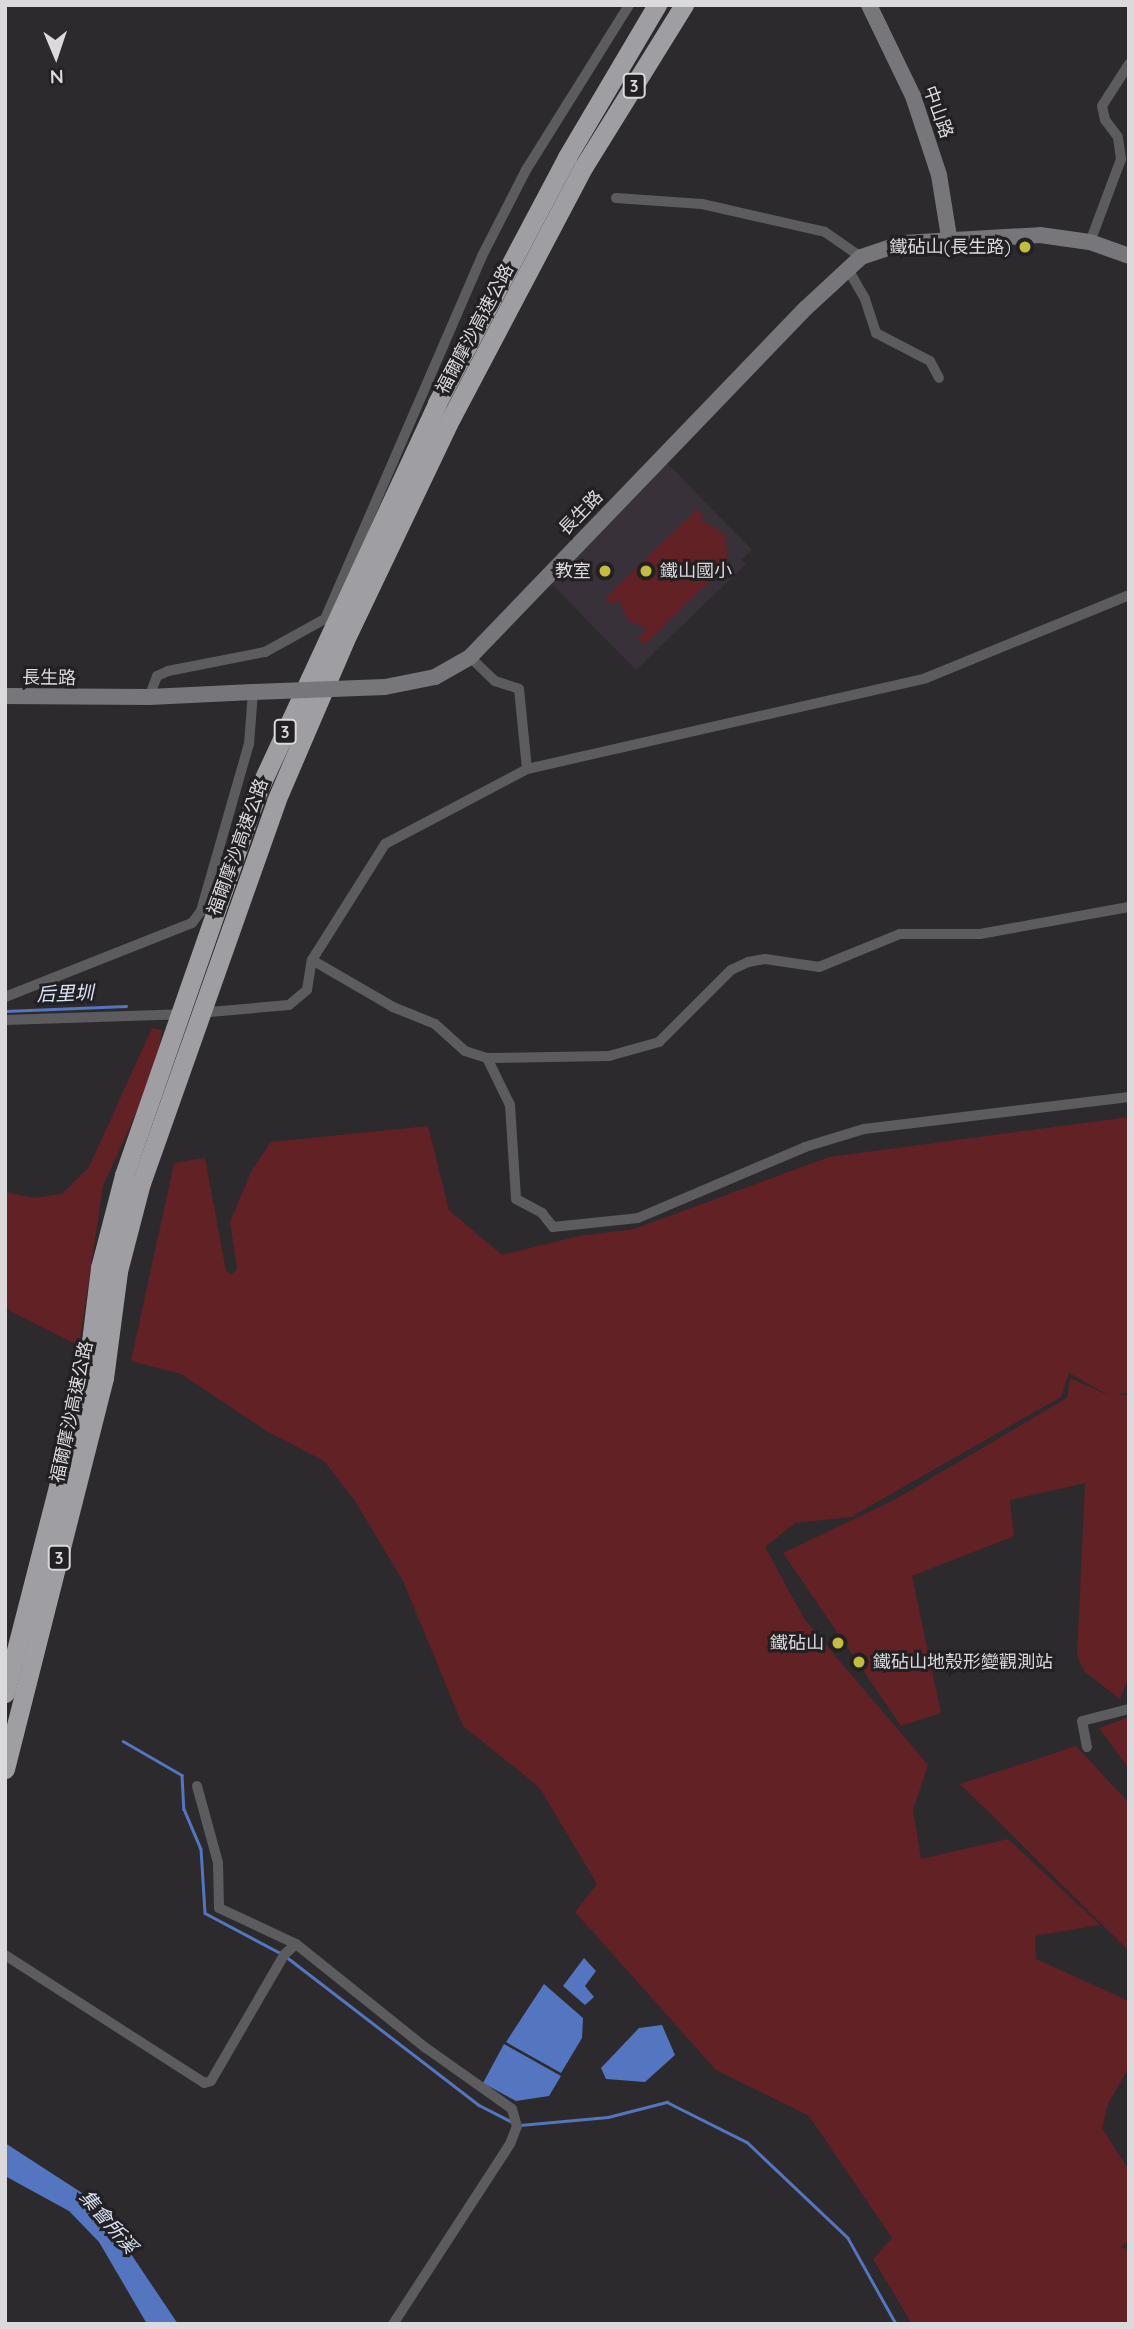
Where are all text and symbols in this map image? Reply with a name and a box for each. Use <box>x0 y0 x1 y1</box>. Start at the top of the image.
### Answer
north arrow <box>21 21 91 91</box>
text: N <box>49 65 64 89</box>
road number: 3 <box>622 74 646 99</box>
street label: 中山路 <box>919 83 957 141</box>
place label: 鐵砧山(長生路) <box>890 236 1011 258</box>
marker: 鐵砧山(長生路) <box>1017 239 1033 255</box>
street label: 福爾摩沙高速公路 <box>432 260 518 398</box>
street label: 長生路 <box>554 486 608 540</box>
place label: 教室 <box>555 560 591 582</box>
place label: 鐵山國小 <box>660 560 732 582</box>
marker: 教室 <box>597 563 613 579</box>
marker: 鐵山國小 <box>638 563 654 579</box>
street label: 長生路 <box>22 667 76 689</box>
road number: 3 <box>273 720 297 744</box>
street label: 福爾摩沙高速公路 <box>203 776 273 918</box>
water label: 后里圳 <box>36 982 94 1006</box>
street label: 福爾摩沙高速公路 <box>46 1339 98 1485</box>
road number: 3 <box>47 1546 71 1570</box>
place label: 鐵砧山 <box>770 1632 824 1654</box>
marker: 鐵砧山 <box>830 1635 846 1651</box>
place label: 鐵砧山地殼形變觀測站 <box>873 1651 1053 1673</box>
marker: 鐵砧山地殼形變觀測站 <box>851 1654 867 1670</box>
water label: 集會所溪 <box>74 2186 142 2258</box>

